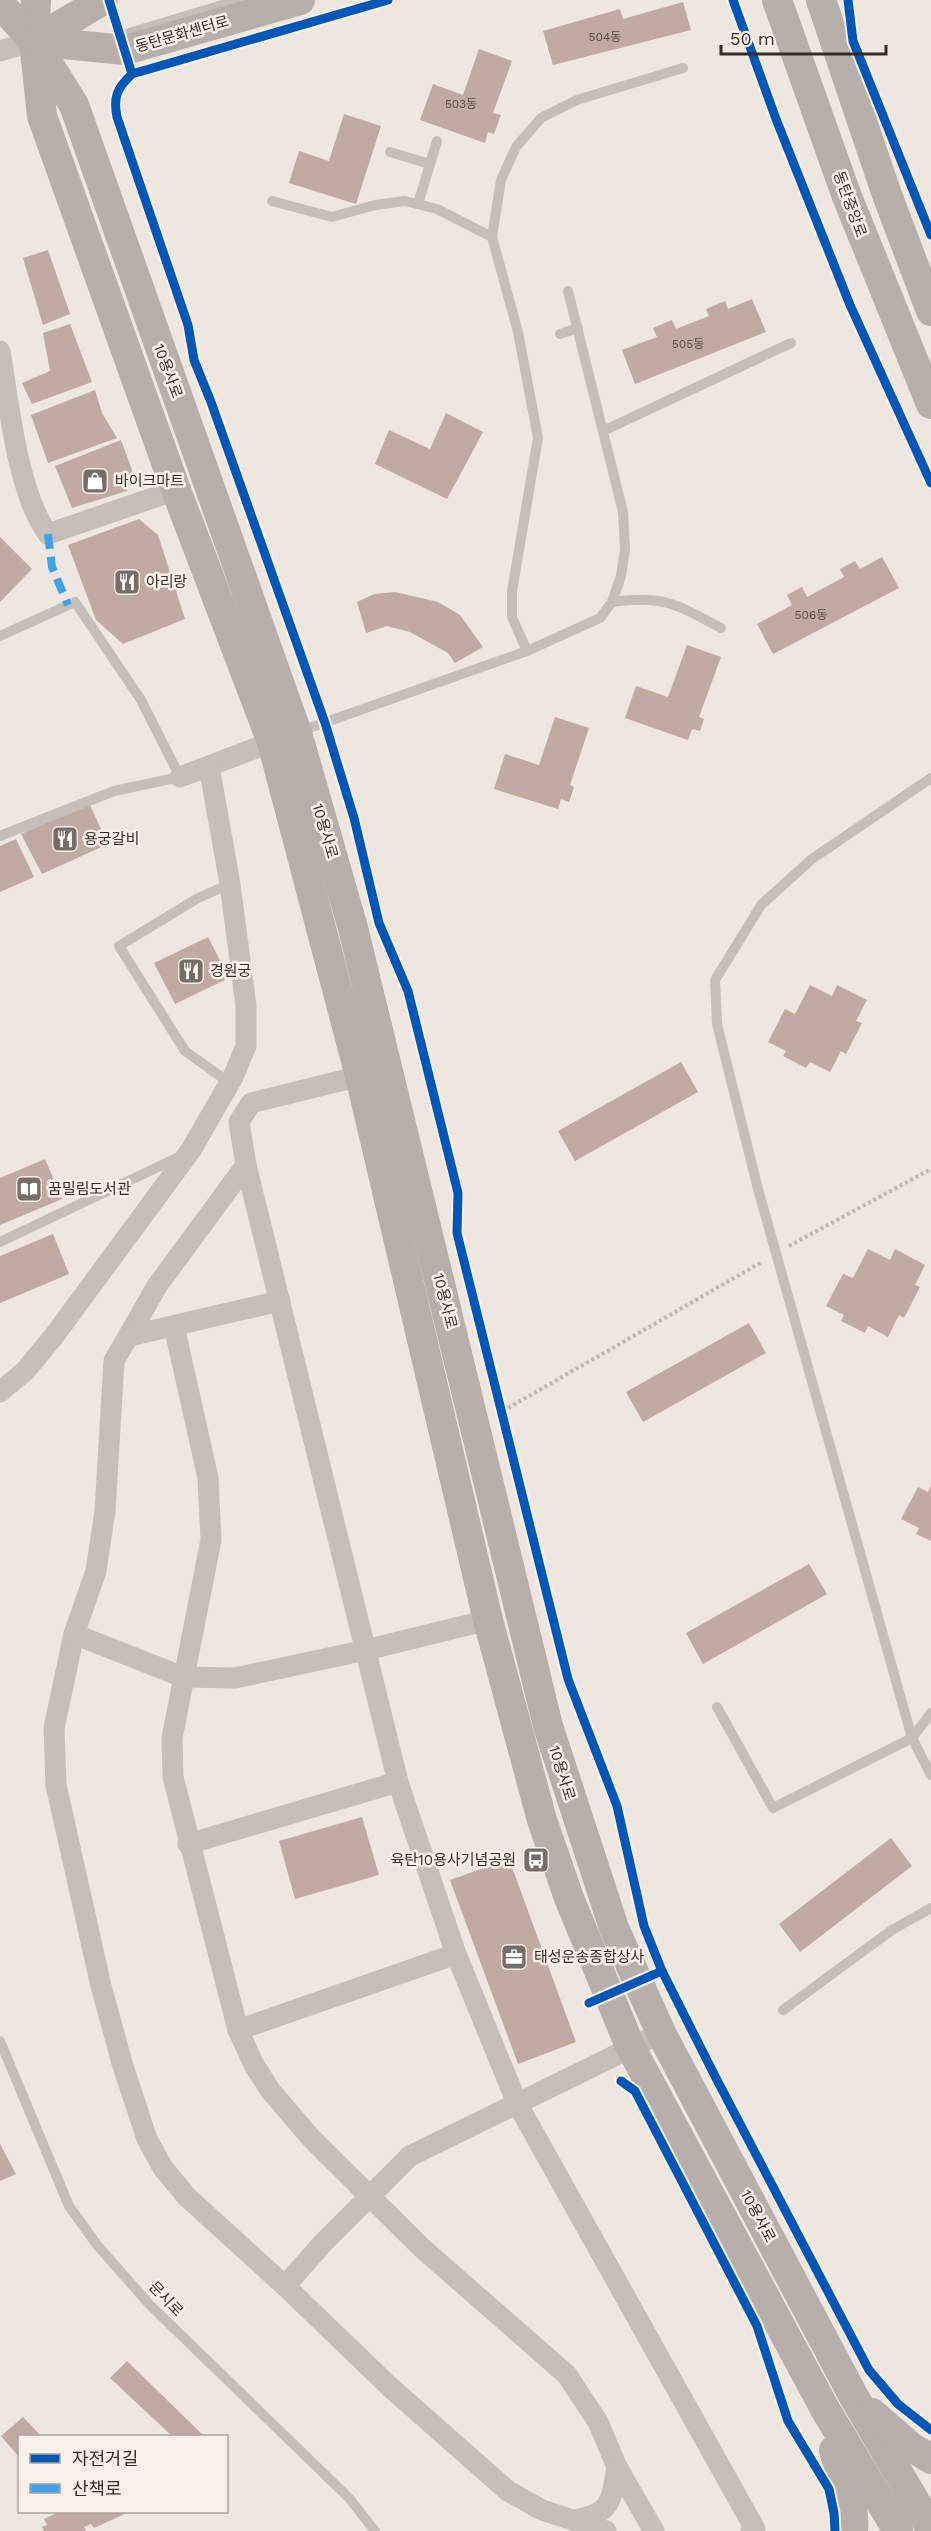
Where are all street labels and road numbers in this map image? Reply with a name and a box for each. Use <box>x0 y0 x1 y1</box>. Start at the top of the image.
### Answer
street label: 동탄문화센터로 <box>133 12 231 56</box>
street label: 동탄중앙로 <box>830 168 870 240</box>
street label: 10용사로 <box>150 341 186 401</box>
street label: 10용사로 <box>309 801 341 861</box>
street label: 10용사로 <box>429 1271 461 1331</box>
street label: 10용사로 <box>545 1743 579 1803</box>
street label: 10용사로 <box>737 2187 779 2245</box>
street label: 문시로 <box>145 2278 187 2320</box>

